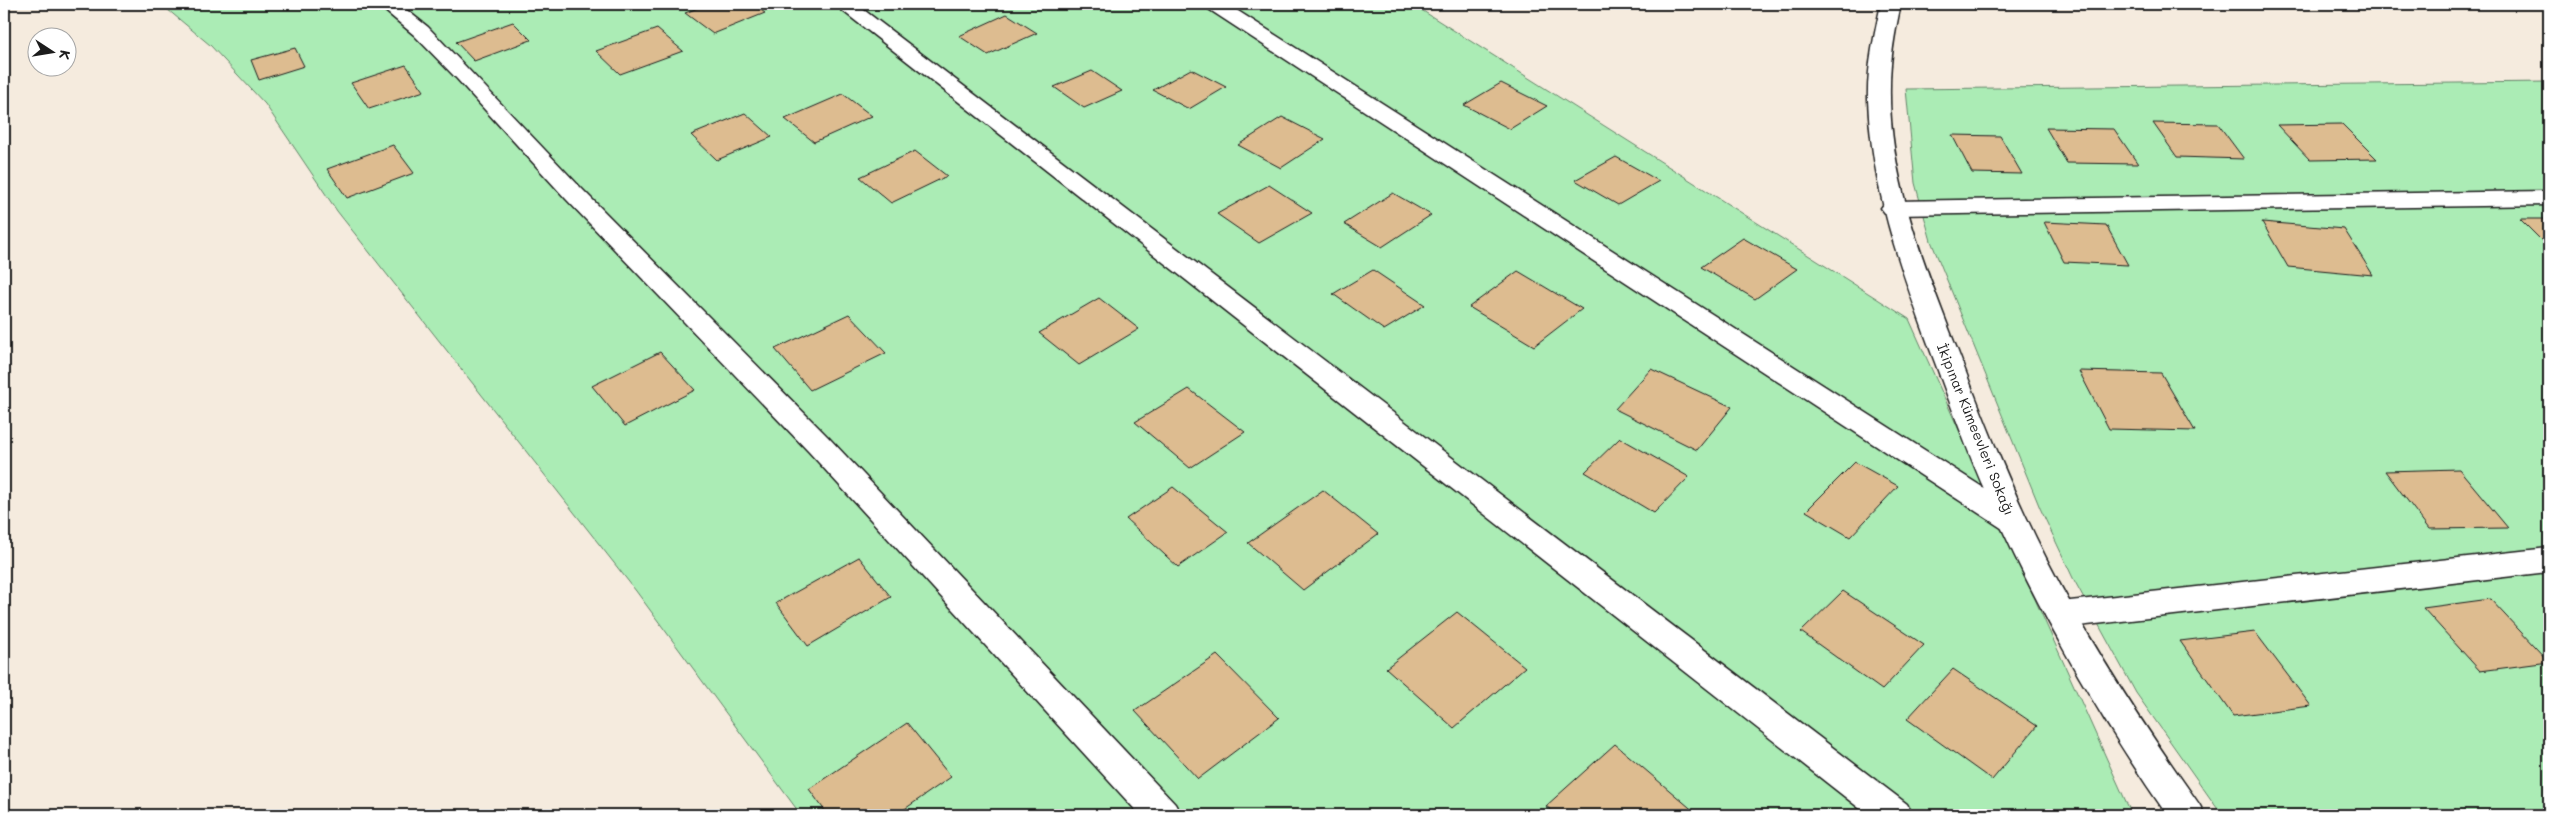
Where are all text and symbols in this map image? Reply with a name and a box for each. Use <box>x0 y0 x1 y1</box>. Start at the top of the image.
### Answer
north arrow <box>28 28 78 78</box>
text: K <box>55 48 75 61</box>
street label: İkipınar Kümeevleri Sokağı <box>1933 340 2019 518</box>

